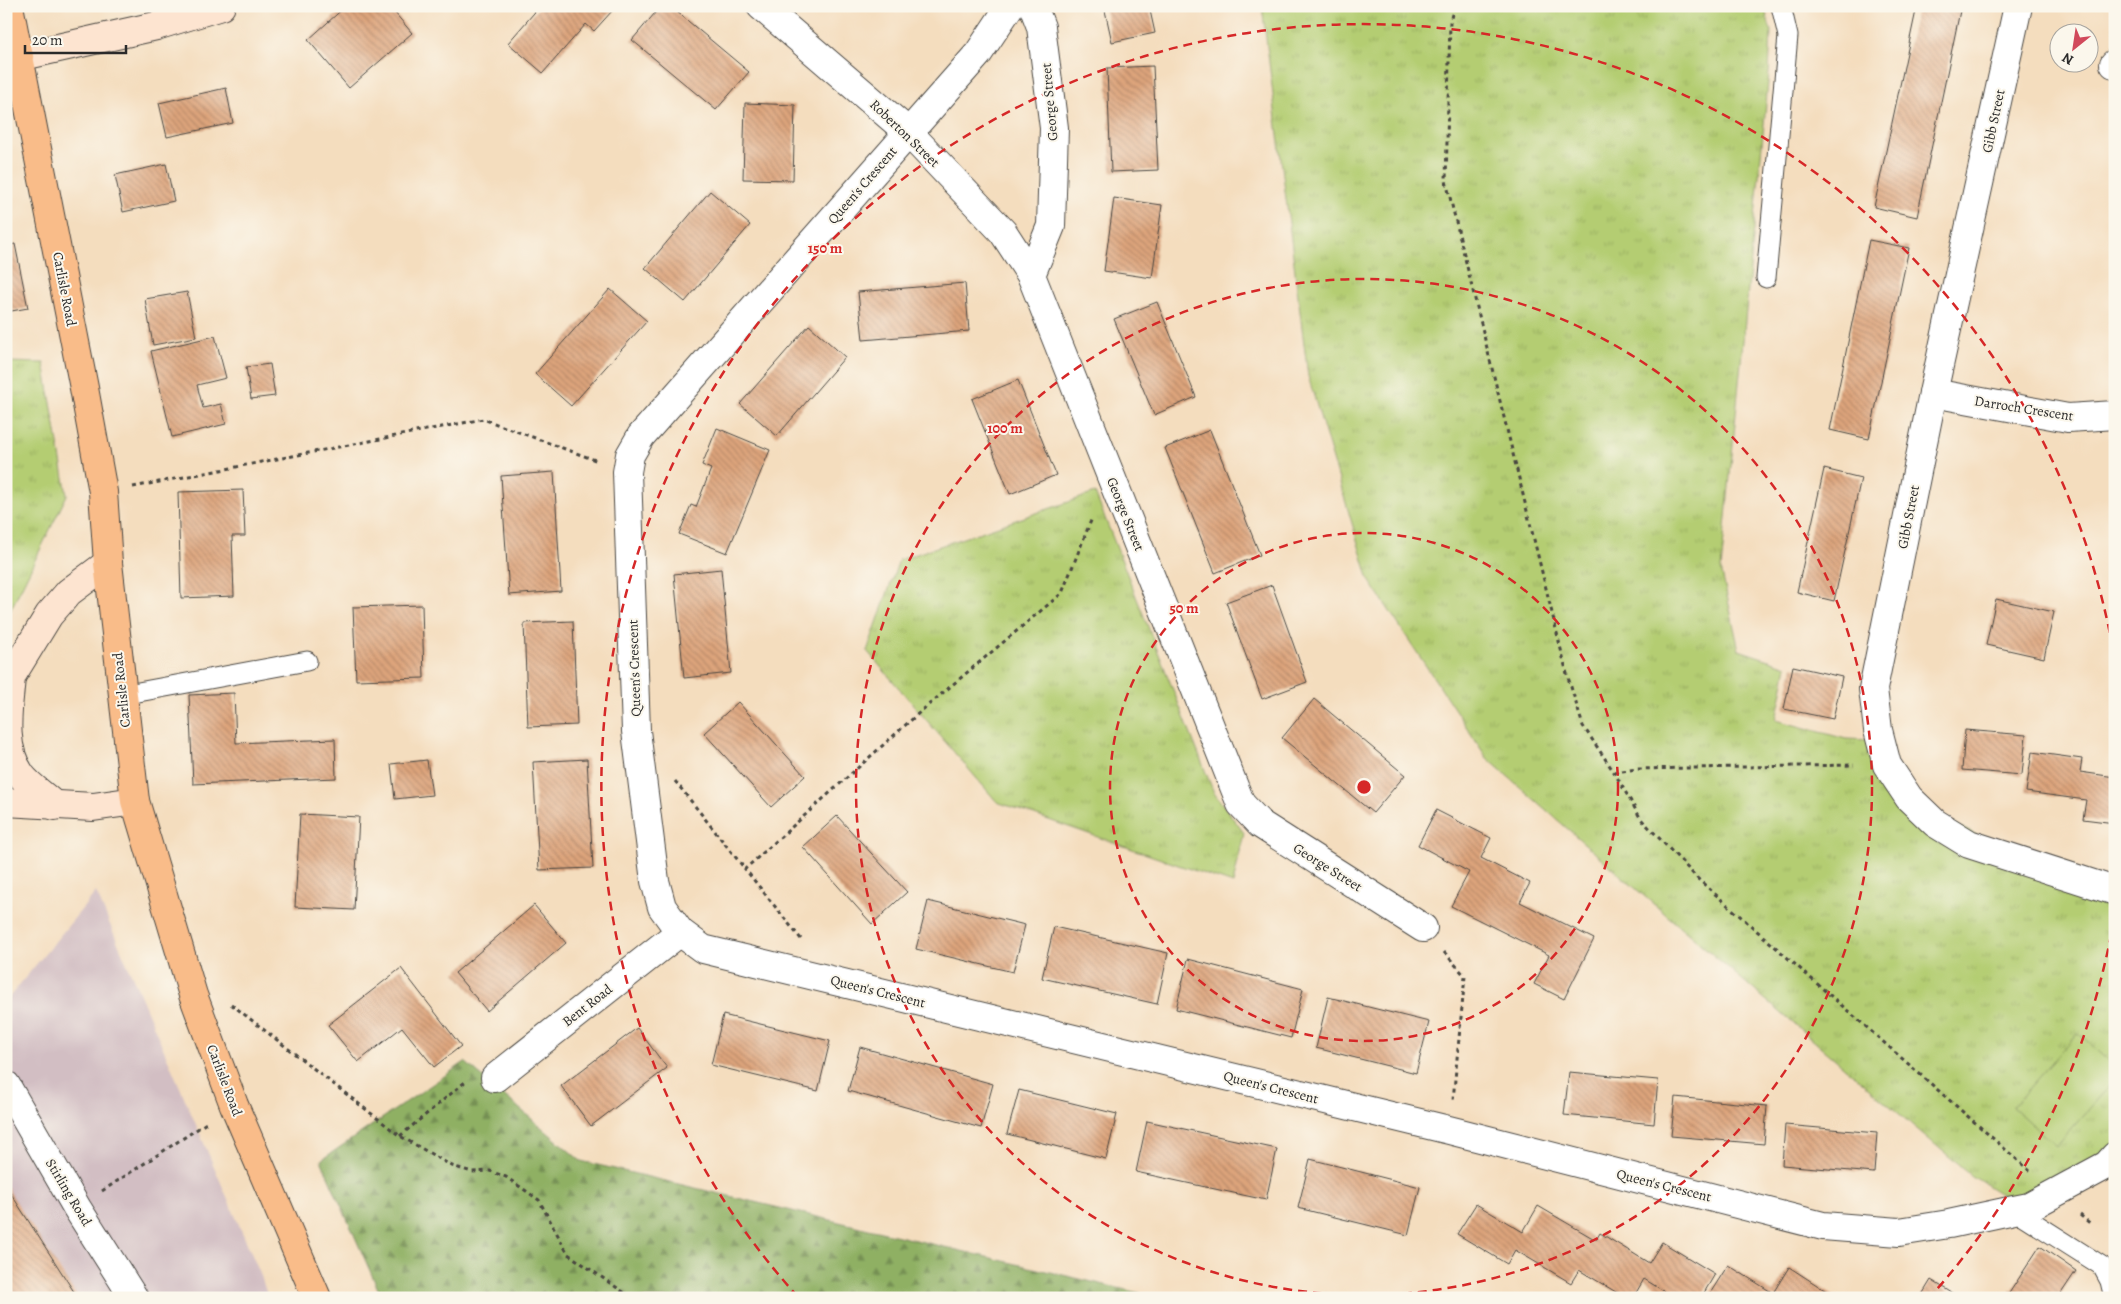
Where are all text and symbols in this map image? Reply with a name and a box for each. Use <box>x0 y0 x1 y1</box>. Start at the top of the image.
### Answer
scale bar <box>25 22 126 54</box>
north arrow <box>2048 22 2098 72</box>
text: 20 m <box>32 30 63 50</box>
text: N <box>2059 48 2077 70</box>
street label: George Street <box>1037 62 1062 142</box>
street label: Gibb Street <box>1977 87 2010 155</box>
street label: Roberton Street <box>866 95 944 172</box>
street label: Queen's Crescent <box>823 142 902 228</box>
text: 150 m <box>808 238 843 258</box>
street label: Carlisle Road <box>48 250 81 328</box>
street label: Darroch Crescent <box>1973 391 2075 426</box>
text: 100 m <box>987 418 1023 438</box>
street label: George Street <box>1102 474 1149 554</box>
street label: Gibb Street <box>1893 483 1924 551</box>
text: 50 m <box>1169 598 1199 618</box>
street label: Queen's Crescent <box>623 619 646 717</box>
street label: Carlisle Road <box>108 651 135 728</box>
centre of rings <box>1355 778 1373 796</box>
street label: George Street <box>1290 839 1366 896</box>
street label: Queen's Crescent <box>828 971 928 1013</box>
street label: Bent Road <box>558 980 617 1031</box>
street label: Carlisle Road <box>202 1042 247 1119</box>
street label: Queen's Crescent <box>1221 1067 1321 1109</box>
street label: Stirling Road <box>41 1155 96 1230</box>
street label: Queen's Crescent <box>1614 1165 1714 1207</box>

